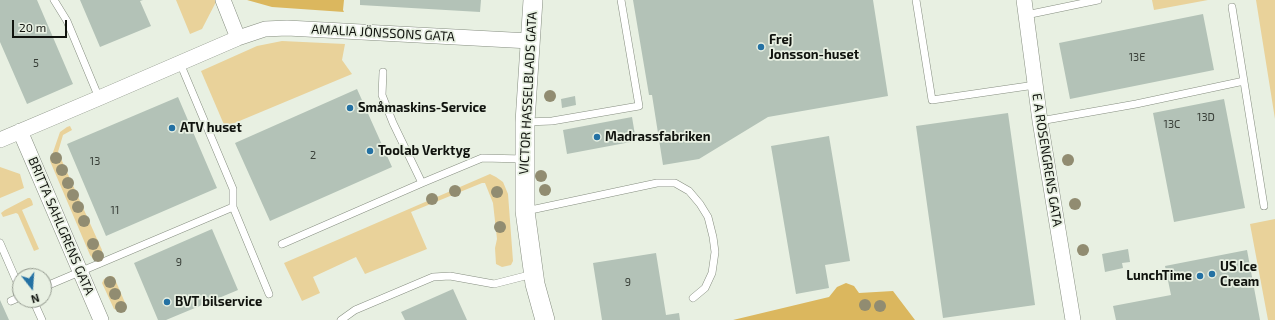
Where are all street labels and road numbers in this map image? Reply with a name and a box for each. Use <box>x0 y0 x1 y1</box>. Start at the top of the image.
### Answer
street label: VICTOR HASSELBLADS GATA <box>516 11 540 175</box>
street label: AMALIA JÖNSSONS GATA <box>311 21 455 45</box>
street label: E A ROSENGRENS GATA <box>1029 92 1065 228</box>
street label: BRITTA SAHLGRENS GATA <box>25 155 97 297</box>

